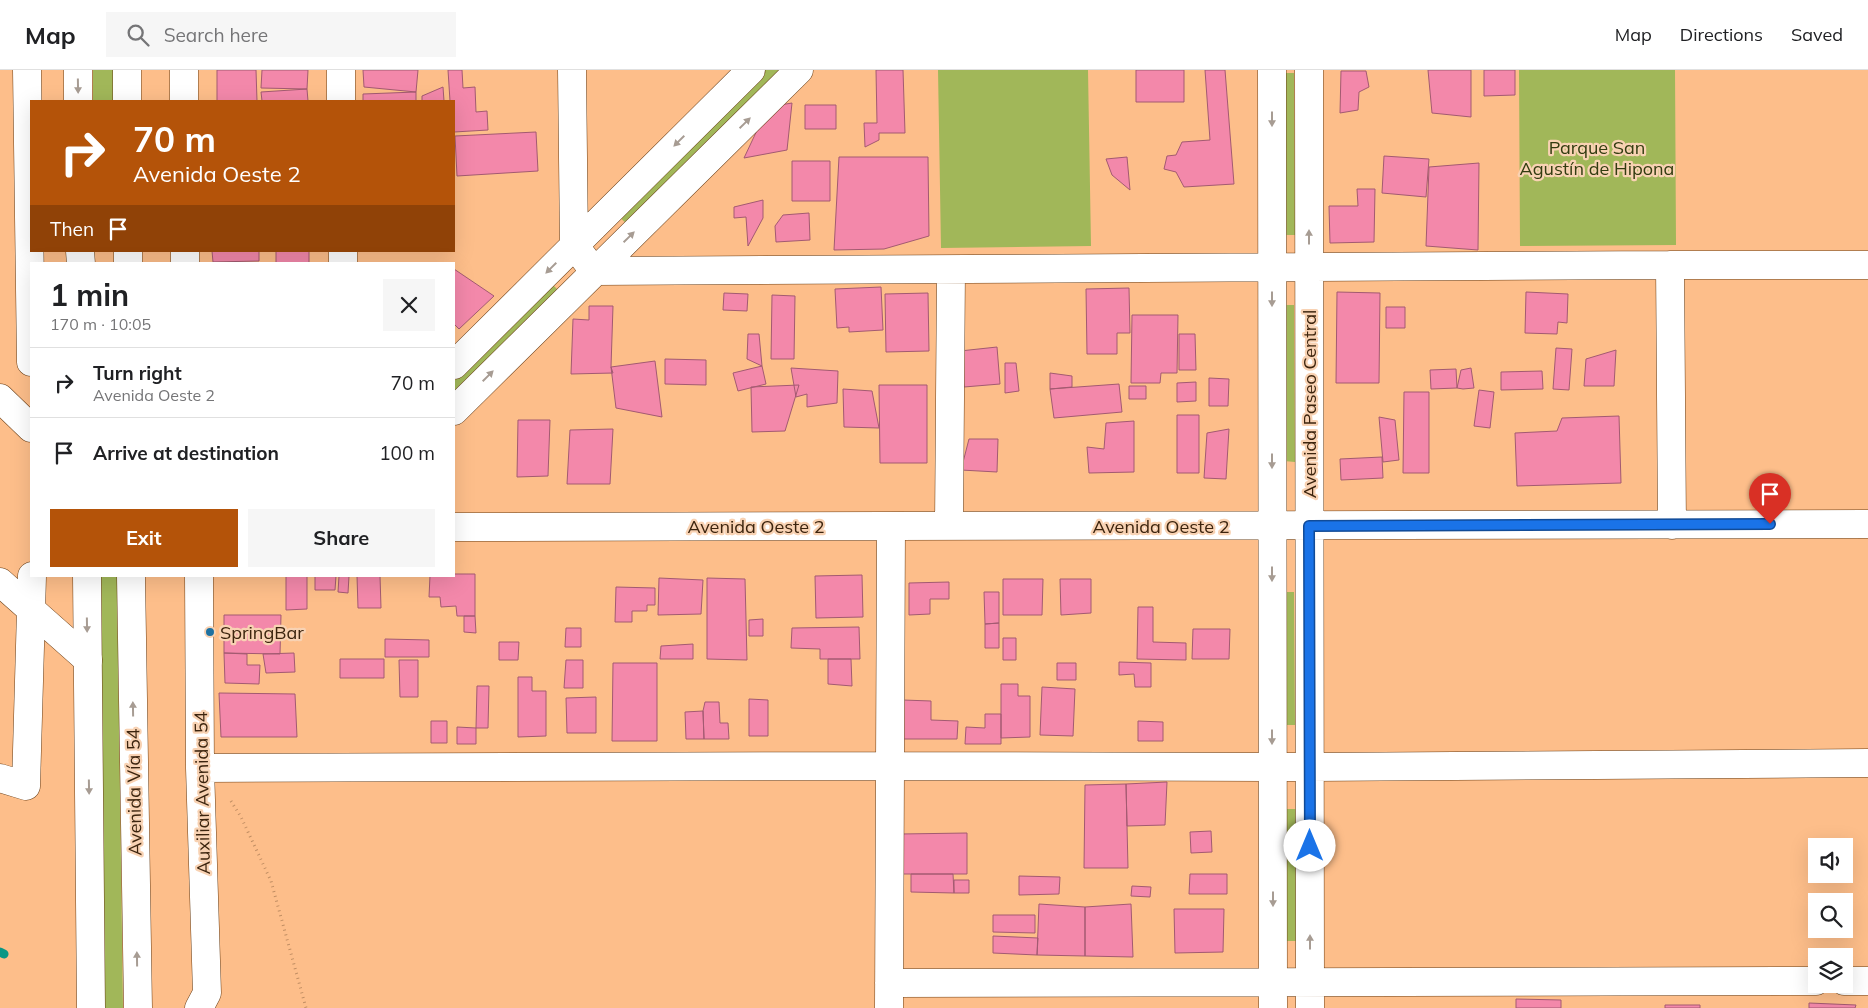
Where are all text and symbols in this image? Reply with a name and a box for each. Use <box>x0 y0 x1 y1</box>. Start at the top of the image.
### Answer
search box <box>106 12 456 57</box>
text: Map <box>25 20 76 50</box>
icon: search <box>124 21 152 49</box>
text: Search here <box>164 23 268 47</box>
text: Map <box>1615 23 1652 46</box>
text: Directions <box>1680 23 1763 46</box>
text: Saved <box>1791 23 1843 46</box>
one-way arrow <box>74 78 82 94</box>
one-way arrow <box>1268 111 1276 127</box>
text: 70 m <box>133 117 216 161</box>
one-way arrow <box>738 118 750 130</box>
icon: right <box>50 120 115 185</box>
one-way arrow <box>673 135 685 147</box>
park label: Parque San Agustín de Hipona <box>1520 136 1674 180</box>
text: Avenida Oeste 2 <box>133 160 301 188</box>
icon: arrive <box>104 215 132 243</box>
text: Then <box>50 217 94 241</box>
one-way arrow <box>1305 229 1313 245</box>
one-way arrow <box>623 231 635 243</box>
one-way arrow <box>545 262 557 274</box>
text: 1 min <box>50 276 129 314</box>
button: close <box>383 279 435 331</box>
one-way arrow <box>1268 291 1276 307</box>
street label: Avenida Paseo Central <box>1298 310 1321 498</box>
text: 170 m · 10:05 <box>50 314 151 334</box>
text: Turn right <box>93 361 182 385</box>
icon: right <box>50 369 78 397</box>
one-way arrow <box>482 370 494 382</box>
text: 70 m <box>391 371 435 395</box>
text: Avenida Oeste 2 <box>93 385 215 405</box>
icon: arrive <box>50 439 78 467</box>
text: Arrive at destination <box>93 441 279 465</box>
text: 100 m <box>379 441 435 465</box>
one-way arrow <box>1268 453 1276 469</box>
pin <box>1749 473 1791 524</box>
icon: arrive <box>1756 480 1784 508</box>
button: Exit <box>50 509 238 567</box>
button: Share <box>248 509 435 567</box>
street label: Avenida Oeste 2 <box>687 515 825 538</box>
street label: Avenida Oeste 2 <box>1092 515 1230 538</box>
one-way arrow <box>1268 566 1276 582</box>
one-way arrow <box>83 617 91 633</box>
place label: SpringBar <box>220 621 304 644</box>
marker: SpringBar <box>204 626 216 638</box>
one-way arrow <box>129 701 137 717</box>
street label: Auxiliar Avenida 54 <box>189 711 215 875</box>
street label: Avenida Vía 54 <box>121 728 147 856</box>
one-way arrow <box>1268 729 1276 745</box>
one-way arrow <box>85 780 93 796</box>
position arrow <box>1283 819 1335 871</box>
map controls <box>1808 838 1853 993</box>
button: sound <box>1808 838 1853 883</box>
one-way arrow <box>1269 891 1277 907</box>
button: search <box>1808 893 1853 938</box>
one-way arrow <box>1306 934 1314 950</box>
button: layers <box>1808 948 1853 993</box>
one-way arrow <box>133 951 141 967</box>

